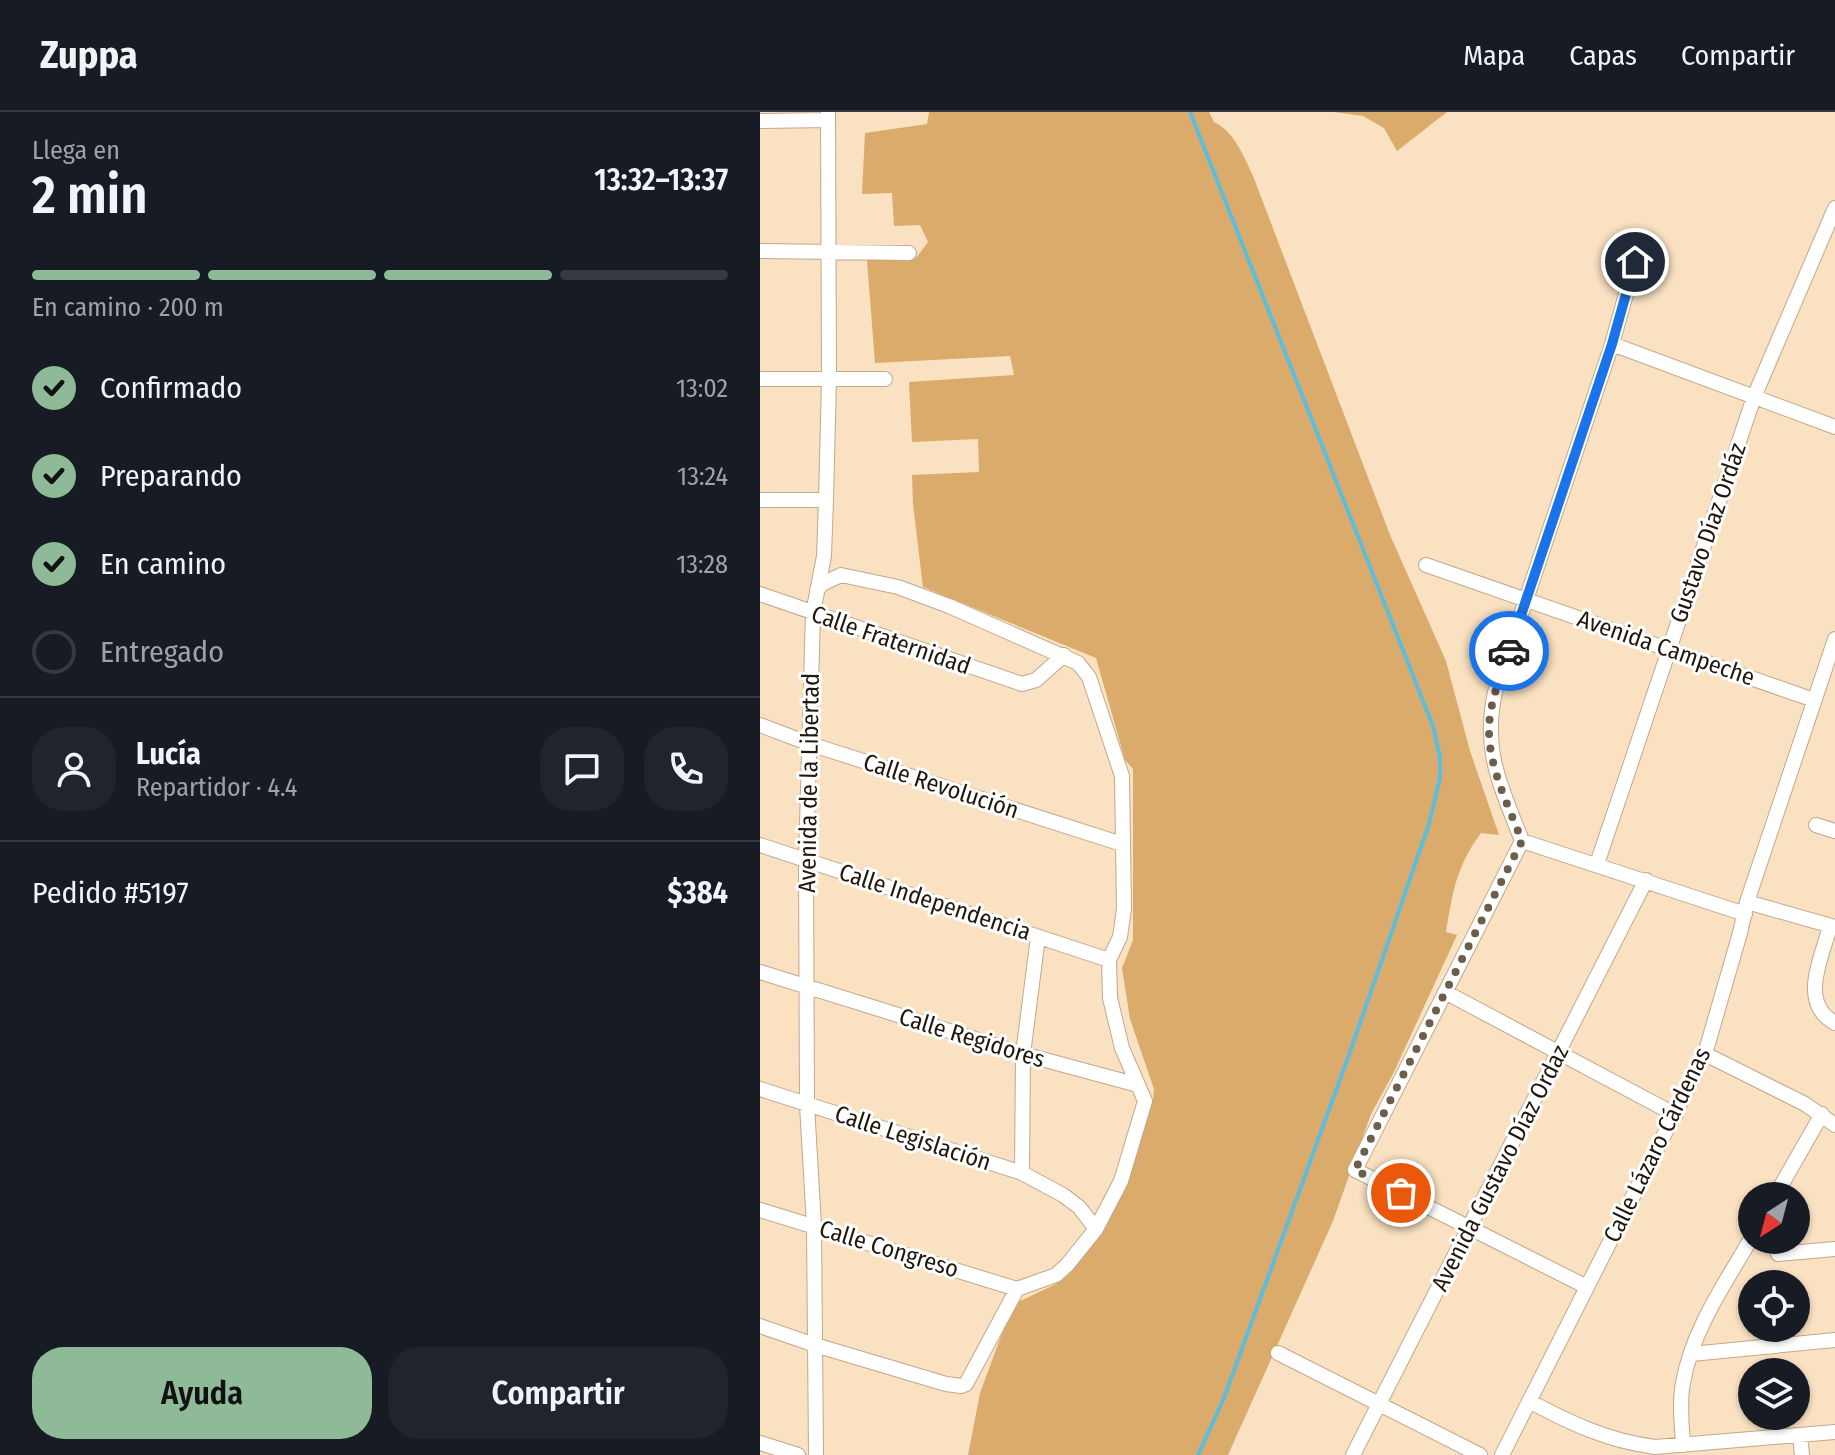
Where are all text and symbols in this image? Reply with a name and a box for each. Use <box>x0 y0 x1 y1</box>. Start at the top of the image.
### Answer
text: Zuppa <box>40 32 138 78</box>
text: Mapa <box>1463 39 1525 72</box>
text: Capas <box>1569 39 1637 72</box>
text: Compartir <box>1681 39 1795 72</box>
text: Llega en <box>32 135 120 166</box>
text: 13:32–13:37 <box>594 162 728 198</box>
text: 2 min <box>32 164 148 227</box>
pin <box>1601 228 1669 296</box>
icon: home <box>1613 240 1657 284</box>
text: En camino · 200 m <box>32 292 224 323</box>
icon: check <box>32 366 76 410</box>
text: Confirmado <box>100 370 242 406</box>
text: 13:02 <box>676 373 728 404</box>
street label: Gustavo Díaz Ordáz <box>1664 439 1752 627</box>
icon: check <box>32 454 76 498</box>
text: Preparando <box>100 458 242 494</box>
text: 13:24 <box>677 461 728 492</box>
icon: check <box>32 542 76 586</box>
text: En camino <box>100 546 226 582</box>
text: 13:28 <box>676 549 728 580</box>
street label: Calle Fraternidad <box>808 600 974 680</box>
street label: Avenida Campeche <box>1574 605 1758 691</box>
courier <box>1469 611 1549 691</box>
icon: car <box>1487 629 1531 673</box>
text: Entregado <box>100 634 224 670</box>
street label: Avenida de la Libertad <box>793 673 825 893</box>
button: person <box>32 727 116 811</box>
button: chat <box>540 727 624 811</box>
button: phone <box>644 727 728 811</box>
text: Lucía <box>136 736 201 772</box>
street label: Calle Revolución <box>860 748 1022 824</box>
text: Repartidor · 4.4 <box>136 772 297 803</box>
street label: Calle Independencia <box>836 858 1034 946</box>
text: Pedido #5197 <box>32 875 189 911</box>
text: $384 <box>668 875 728 911</box>
street label: Calle Regidores <box>896 1003 1048 1073</box>
street label: Avenida Gustavo Díaz Ordaz <box>1426 1040 1574 1296</box>
street label: Calle Lázaro Cárdenas <box>1598 1043 1716 1247</box>
street label: Calle Legislación <box>831 1100 995 1176</box>
pin <box>1367 1159 1435 1227</box>
icon: bag <box>1379 1171 1423 1215</box>
north arrow <box>1738 1182 1810 1254</box>
map controls <box>1738 1182 1810 1430</box>
street label: Calle Congreso <box>816 1215 962 1283</box>
button: locate <box>1738 1270 1810 1342</box>
button: Ayuda <box>32 1347 372 1439</box>
button: Compartir <box>388 1347 728 1439</box>
button: layers <box>1738 1358 1810 1430</box>

